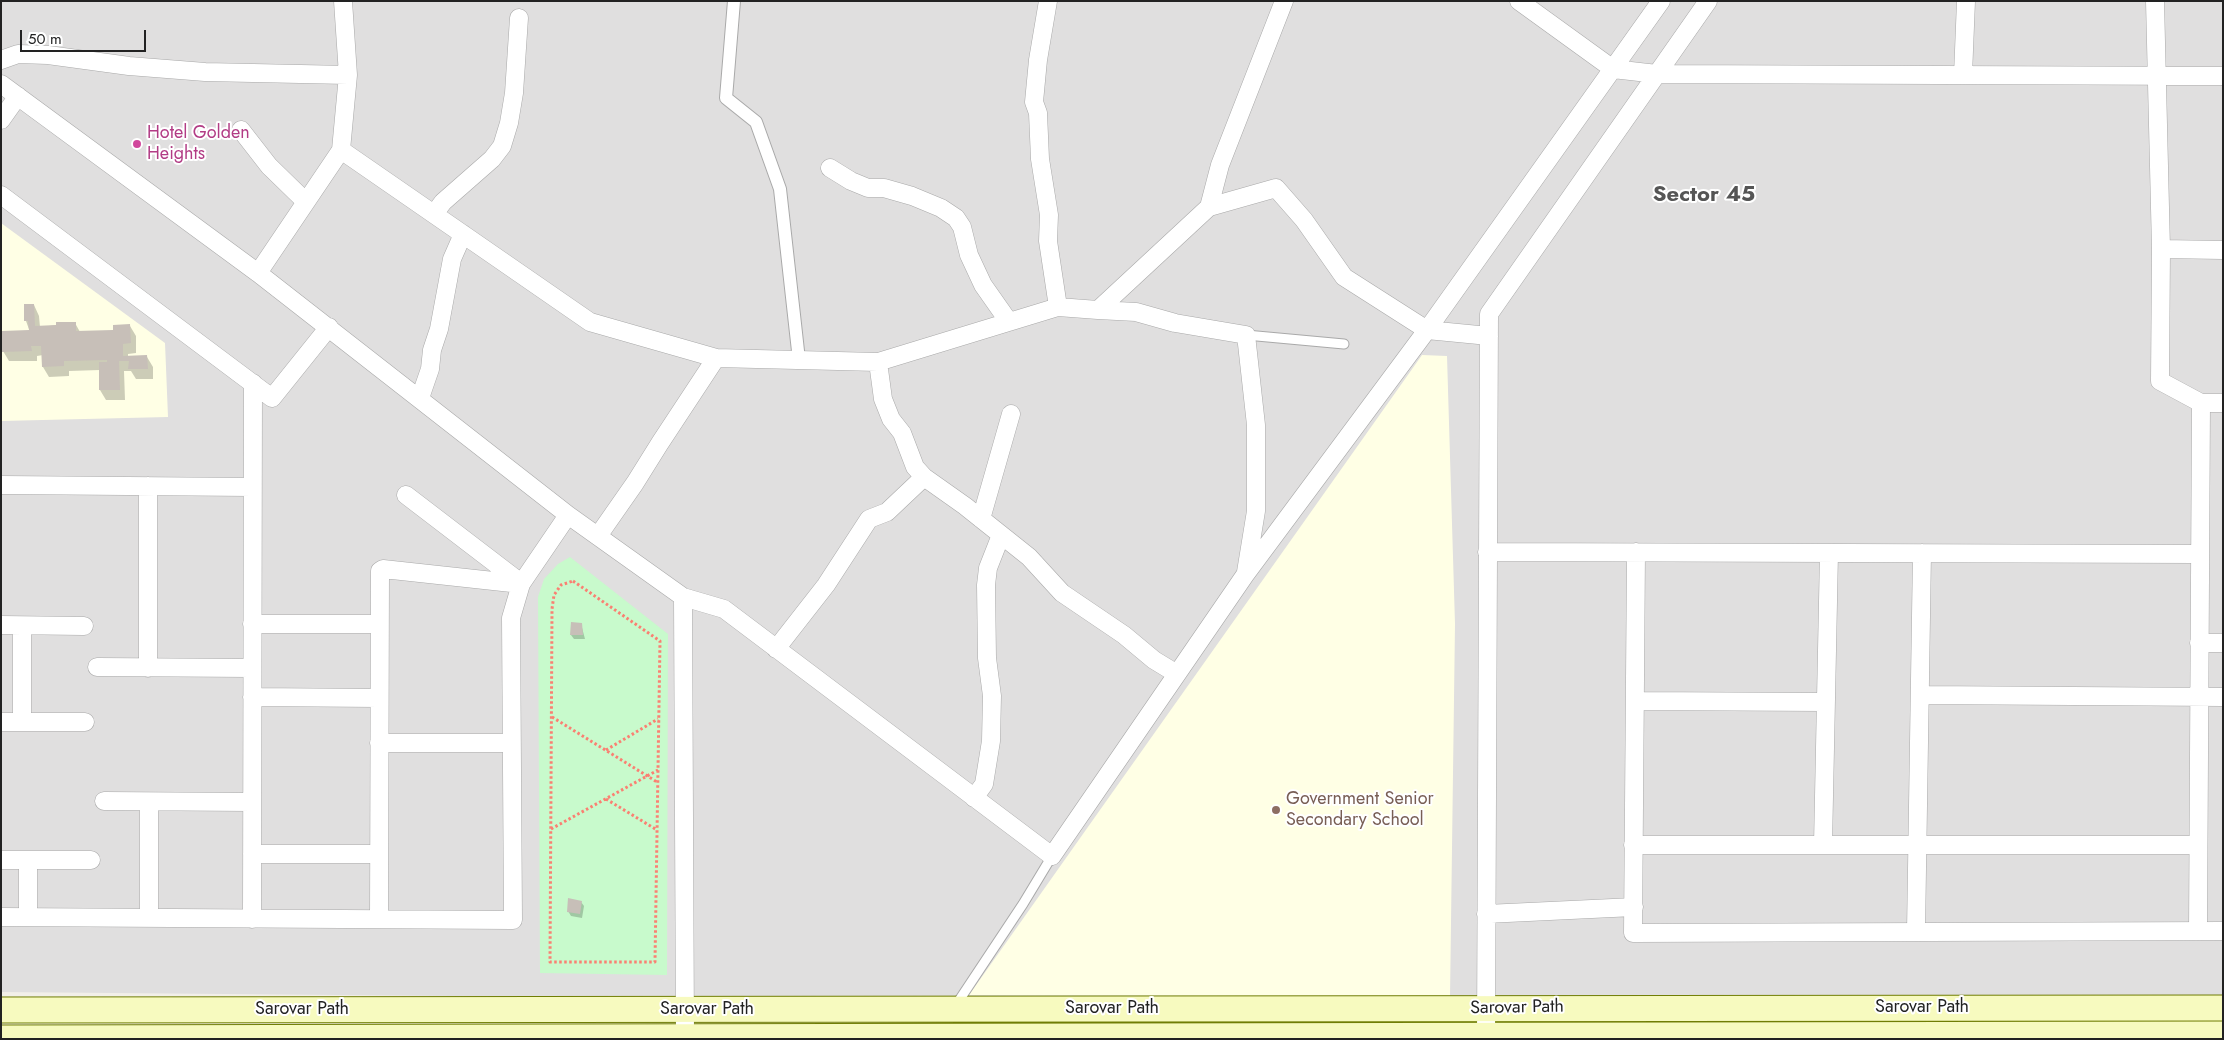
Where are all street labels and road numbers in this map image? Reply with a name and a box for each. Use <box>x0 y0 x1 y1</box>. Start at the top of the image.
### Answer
street label: Sarovar Path <box>1470 996 1564 1020</box>
street label: Sarovar Path <box>1875 997 1969 1019</box>
street label: Sarovar Path <box>1065 998 1159 1020</box>
street label: Sarovar Path <box>255 999 349 1021</box>
street label: Sarovar Path <box>660 999 754 1021</box>

